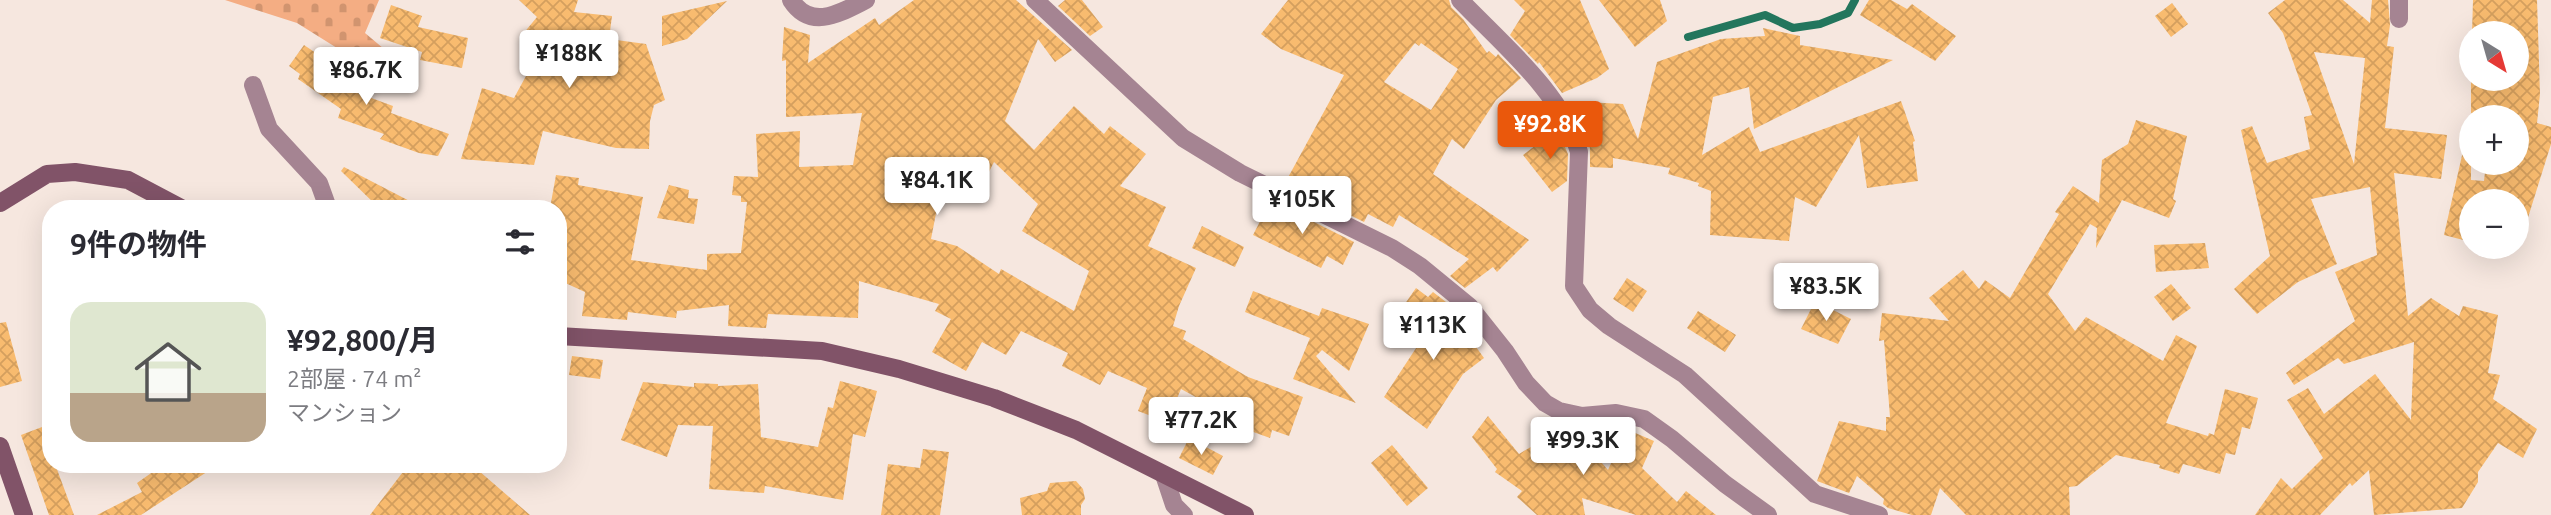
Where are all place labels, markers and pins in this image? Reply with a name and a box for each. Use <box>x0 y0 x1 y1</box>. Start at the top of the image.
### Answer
pin: ¥188K <box>520 31 618 90</box>
pin: ¥86.7K <box>309 48 423 107</box>
pin: ¥92.8K <box>1493 102 1607 161</box>
pin: ¥84.1K <box>880 158 994 217</box>
pin: ¥105K <box>1253 176 1351 236</box>
pin: ¥83.5K <box>1769 264 1883 323</box>
pin: ¥113K <box>1384 302 1482 362</box>
pin: ¥77.2K <box>1144 398 1258 457</box>
pin: ¥99.3K <box>1526 418 1640 477</box>

